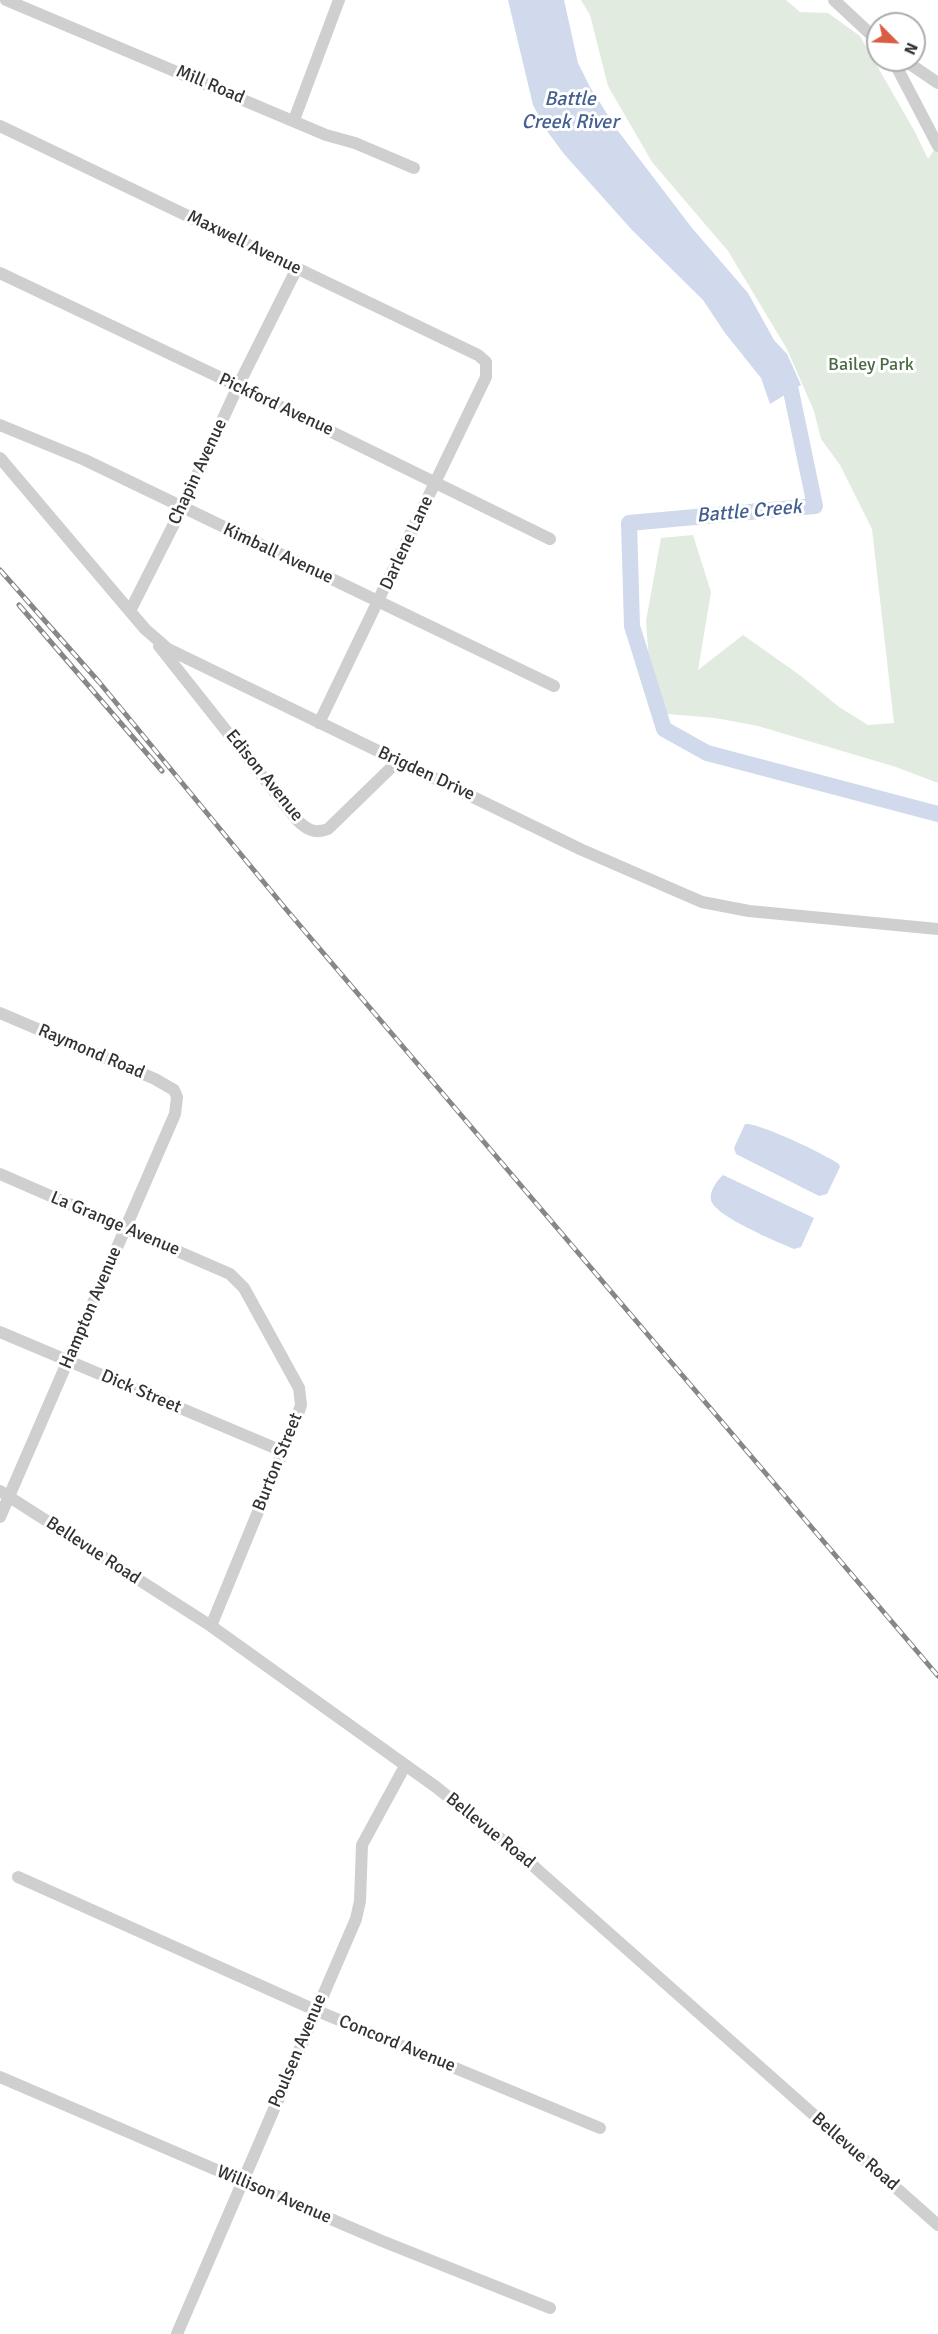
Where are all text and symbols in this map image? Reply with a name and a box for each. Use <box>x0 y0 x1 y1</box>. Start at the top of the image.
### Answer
north arrow <box>866 12 926 72</box>
text: N <box>899 39 922 58</box>
street label: Mill Road <box>173 61 247 109</box>
water label: Battle Creek River <box>522 88 618 135</box>
street label: Maxwell Avenue <box>183 206 305 280</box>
park label: Bailey Park <box>828 354 914 376</box>
street label: Pickford Avenue <box>215 369 337 441</box>
street label: Chapin Avenue <box>164 416 232 528</box>
street label: Darlene Lane <box>376 493 438 593</box>
water label: Battle Creek <box>696 495 802 529</box>
street label: Kimball Avenue <box>219 519 337 589</box>
street label: Edison Avenue <box>220 726 308 826</box>
street label: Brigden Drive <box>374 742 478 806</box>
street label: Raymond Road <box>35 1020 147 1084</box>
street label: La Grange Avenue <box>47 1187 183 1261</box>
street label: Hampton Avenue <box>56 1244 126 1372</box>
street label: Dick Street <box>98 1365 184 1419</box>
street label: Burton Street <box>249 1410 307 1514</box>
street label: Bellevue Road <box>42 1512 144 1590</box>
street label: Bellevue Road <box>441 1789 539 1873</box>
street label: Poulsen Avenue <box>264 1991 332 2111</box>
street label: Concord Avenue <box>336 2011 458 2077</box>
street label: Bellevue Road <box>807 2108 903 2196</box>
street label: Willison Avenue <box>213 2161 335 2229</box>

